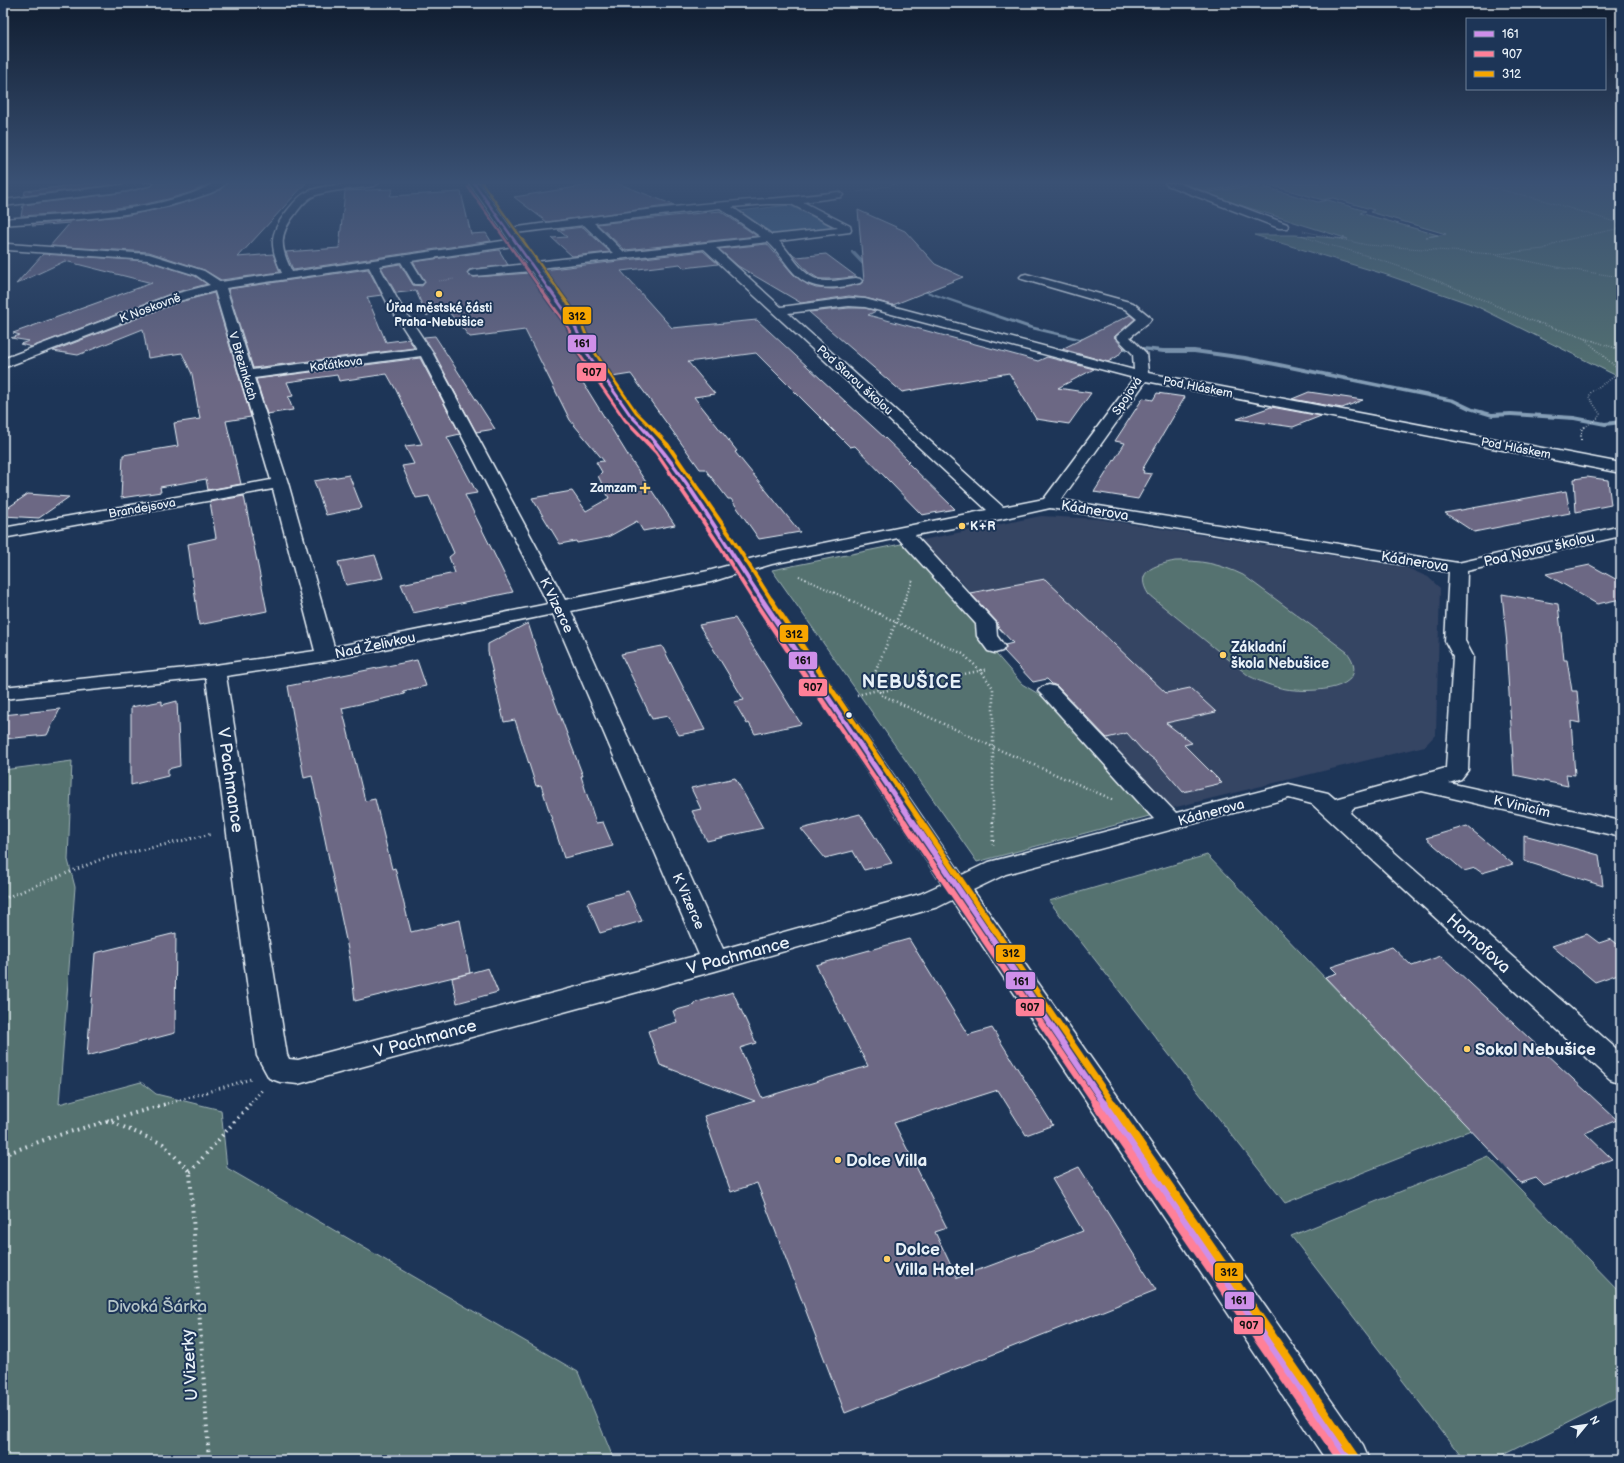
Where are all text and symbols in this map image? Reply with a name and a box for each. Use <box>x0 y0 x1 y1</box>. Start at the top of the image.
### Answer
legend <box>1466 18 1606 90</box>
text: 161 <box>1502 27 1519 42</box>
text: 907 <box>1502 47 1522 62</box>
text: 312 <box>1502 67 1521 82</box>
marker: Úřad městské části Praha-Nebušice <box>434 289 444 299</box>
street label: K Noskovně <box>117 290 183 327</box>
place label: Úřad městské části Praha-Nebušice <box>386 299 492 330</box>
line badge: 312 <box>562 306 592 325</box>
text: 312 <box>568 310 586 323</box>
street label: V Březinkách <box>225 330 260 402</box>
line badge: 161 <box>567 334 597 353</box>
text: 161 <box>574 337 590 350</box>
street label: Pod Starou školou <box>814 342 896 418</box>
street label: Koťátkova <box>309 353 364 376</box>
line badge: 907 <box>576 362 607 382</box>
text: 907 <box>582 366 602 379</box>
street label: Pod Hláskem <box>1162 373 1234 402</box>
street label: Spojová <box>1109 374 1146 418</box>
street label: Pod Hláskem <box>1480 434 1552 463</box>
place label: Zamzam <box>590 481 637 496</box>
marker: Zamzam <box>640 483 650 493</box>
street label: Brandejsova <box>107 495 177 522</box>
street label: Kádnerova <box>1060 497 1130 524</box>
place label: K+R <box>970 519 995 534</box>
marker: K+R <box>957 521 967 531</box>
street label: Pod Novou školou <box>1482 528 1596 571</box>
street label: Kádnerova <box>1380 548 1450 575</box>
street label: K Vizerce <box>536 575 577 636</box>
line badge: 312 <box>779 624 809 643</box>
street label: Nad Želivkou <box>333 628 417 662</box>
text: 312 <box>785 628 803 641</box>
place label: Základní škola Nebušice <box>1231 639 1329 672</box>
marker: Základní škola Nebušice <box>1218 650 1228 660</box>
line badge: 161 <box>788 651 818 670</box>
text: 161 <box>795 654 811 667</box>
district label: NEBUŠICE <box>862 670 962 693</box>
line badge: 907 <box>798 678 828 697</box>
text: 907 <box>803 681 823 694</box>
unlabelled marker <box>844 710 854 720</box>
street label: V Pachmance <box>213 726 247 834</box>
street label: K Vinicím <box>1492 792 1552 821</box>
street label: Kádnerova <box>1176 795 1246 830</box>
street label: K Vizerce <box>669 871 708 932</box>
street label: Hornofova <box>1442 910 1514 978</box>
street label: V Pachmance <box>685 933 792 979</box>
line badge: 312 <box>995 944 1026 963</box>
text: 312 <box>1002 947 1020 960</box>
line badge: 161 <box>1005 971 1036 990</box>
text: 161 <box>1013 975 1029 988</box>
line badge: 907 <box>1015 998 1045 1017</box>
text: 907 <box>1020 1001 1040 1014</box>
street label: V Pachmance <box>372 1016 479 1062</box>
place label: Sokol Nebušice <box>1475 1040 1596 1060</box>
marker: Sokol Nebušice <box>1462 1044 1472 1054</box>
place label: Dolce Villa <box>846 1151 927 1171</box>
marker: Dolce Villa <box>833 1155 843 1165</box>
place label: Dolce Villa Hotel <box>895 1240 974 1280</box>
marker: Dolce Villa Hotel <box>882 1254 892 1264</box>
line badge: 312 <box>1214 1262 1244 1282</box>
text: 312 <box>1220 1266 1238 1279</box>
line badge: 161 <box>1224 1291 1255 1310</box>
text: 161 <box>1231 1294 1247 1307</box>
park label: Divoká Šárka <box>107 1296 207 1317</box>
line badge: 907 <box>1233 1316 1264 1335</box>
text: 907 <box>1239 1319 1259 1332</box>
street label: U Vizerky <box>178 1328 202 1401</box>
north arrow <box>1566 1405 1606 1445</box>
text: N <box>1587 1414 1602 1427</box>

